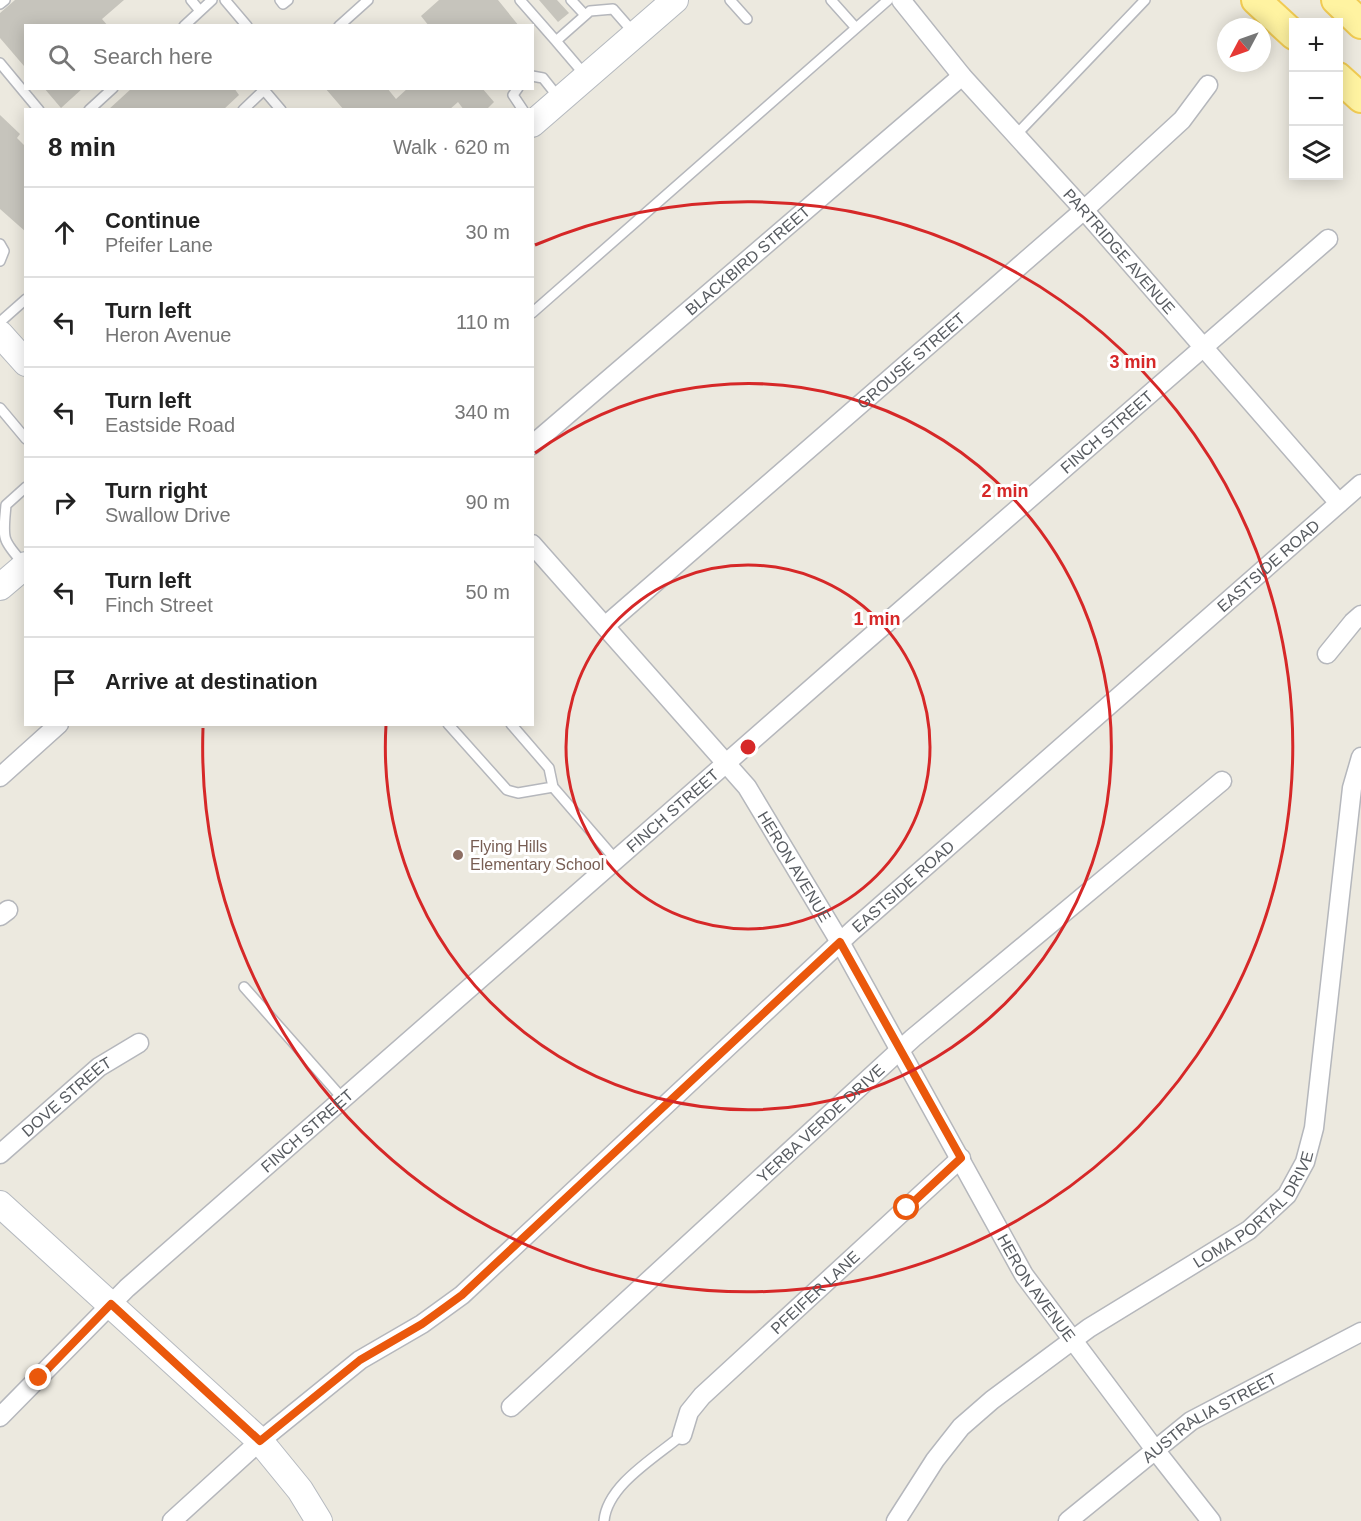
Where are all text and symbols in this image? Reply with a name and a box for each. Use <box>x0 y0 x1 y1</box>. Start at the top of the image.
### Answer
north arrow <box>1217 18 1271 72</box>
map controls <box>1289 18 1343 180</box>
button: + <box>1289 18 1343 72</box>
search box <box>24 24 534 90</box>
icon: search <box>45 41 78 74</box>
text: Search here <box>93 44 213 69</box>
button: − <box>1289 72 1343 126</box>
button: layers <box>1289 126 1343 180</box>
text: 8 min <box>48 132 116 162</box>
text: Walk · 620 m <box>393 136 510 158</box>
street label: PARTRIDGE AVENUE <box>1060 186 1178 317</box>
street label: BLACKBIRD STREET <box>682 202 814 318</box>
text: Continue <box>105 208 200 233</box>
icon: ahead <box>48 216 81 249</box>
text: 30 m <box>466 221 510 243</box>
text: Pfeifer Lane <box>105 234 213 256</box>
text: Turn left <box>105 298 191 323</box>
icon: left <box>48 306 81 339</box>
street label: GROUSE STREET <box>854 309 969 412</box>
text: 110 m <box>456 311 510 333</box>
text: Heron Avenue <box>105 324 231 346</box>
text: 3 min <box>1109 352 1157 372</box>
street label: FINCH STREET <box>1057 387 1156 477</box>
text: Turn left <box>105 388 191 413</box>
icon: left <box>48 396 81 429</box>
text: 340 m <box>454 401 510 423</box>
text: Eastside Road <box>105 414 235 436</box>
text: Turn right <box>105 478 207 503</box>
text: 2 min <box>981 481 1029 501</box>
icon: right <box>48 486 81 519</box>
text: 90 m <box>466 491 510 513</box>
text: Swallow Drive <box>105 504 231 526</box>
street label: EASTSIDE ROAD <box>1214 517 1323 615</box>
text: Turn left <box>105 568 191 593</box>
icon: left <box>48 576 81 609</box>
text: 50 m <box>466 581 510 603</box>
text: Finch Street <box>105 594 213 616</box>
text: 1 min <box>853 609 901 629</box>
icon: arrive <box>48 666 81 699</box>
text: Arrive at destination <box>105 669 318 694</box>
centre of rings <box>738 737 758 757</box>
street label: FINCH STREET <box>623 766 722 855</box>
street label: HERON AVENUE <box>754 808 834 925</box>
street label: EASTSIDE ROAD <box>849 837 958 936</box>
place label: Flying Hills Elementary School <box>470 838 604 873</box>
marker: Flying Hills Elementary School <box>451 848 465 862</box>
street label: DOVE STREET <box>18 1054 115 1140</box>
street label: YERBA VERDE DRIVE <box>754 1061 888 1186</box>
street label: FINCH STREET <box>258 1086 357 1176</box>
street label: LOMA PORTAL DRIVE <box>1190 1149 1316 1271</box>
route start <box>893 1194 919 1220</box>
street label: HERON AVENUE <box>994 1231 1079 1345</box>
street label: PFEIFER LANE <box>768 1248 863 1337</box>
route end <box>25 1364 51 1390</box>
street label: AUSTRALIA STREET <box>1139 1370 1280 1466</box>

